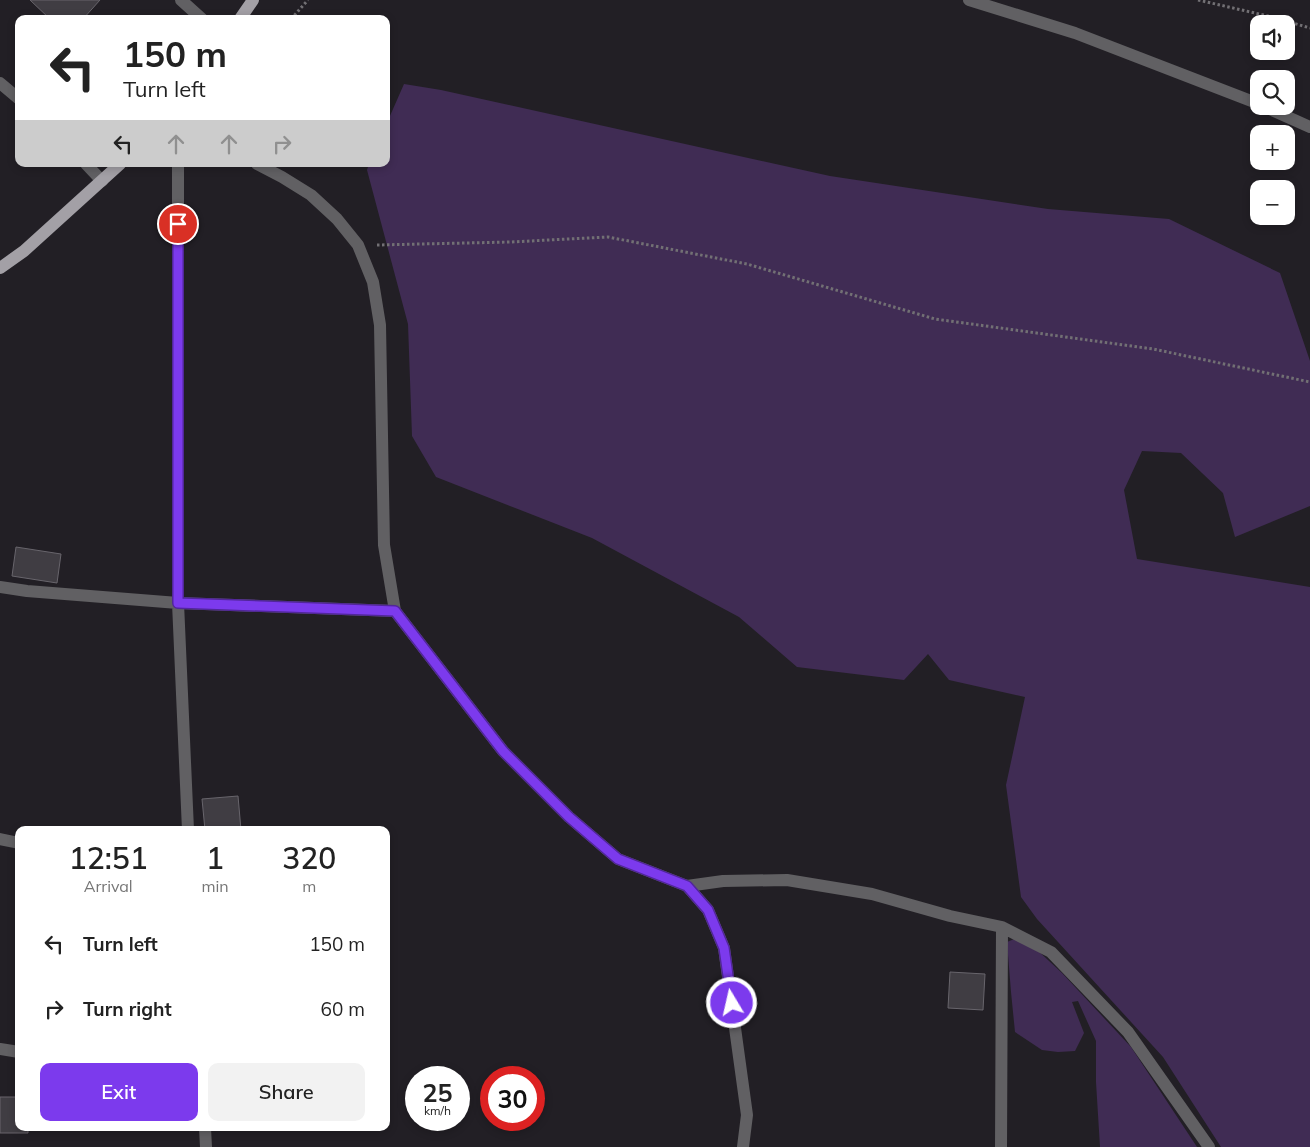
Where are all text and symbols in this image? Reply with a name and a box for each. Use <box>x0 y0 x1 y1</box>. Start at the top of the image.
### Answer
map controls <box>1250 15 1295 225</box>
button: sound <box>1250 15 1295 60</box>
text: 150 m <box>123 32 227 76</box>
icon: left <box>40 35 105 100</box>
button: search <box>1250 70 1295 115</box>
text: Turn left <box>123 75 206 103</box>
button: + <box>1250 125 1295 170</box>
icon: left <box>109 130 137 158</box>
icon: ahead <box>162 130 190 158</box>
icon: ahead <box>215 130 243 158</box>
icon: right <box>268 130 296 158</box>
button: − <box>1250 180 1295 225</box>
pin <box>157 203 199 245</box>
icon: arrive <box>164 210 192 238</box>
text: 12:51 <box>69 839 148 877</box>
text: 1 <box>206 839 224 877</box>
text: 320 <box>282 839 336 877</box>
text: Arrival <box>84 876 133 896</box>
text: min <box>201 876 229 896</box>
text: m <box>302 876 316 896</box>
icon: left <box>40 930 68 958</box>
text: Turn left <box>83 932 158 956</box>
text: 150 m <box>309 932 365 956</box>
position arrow <box>705 976 757 1028</box>
icon: right <box>40 995 68 1023</box>
text: Turn right <box>83 997 172 1021</box>
text: 60 m <box>321 997 365 1021</box>
button: Exit <box>40 1063 198 1121</box>
button: Share <box>208 1063 365 1121</box>
speed limit sign: 30 <box>480 1066 545 1131</box>
text: 25 <box>422 1077 453 1108</box>
text: km/h <box>424 1103 451 1118</box>

